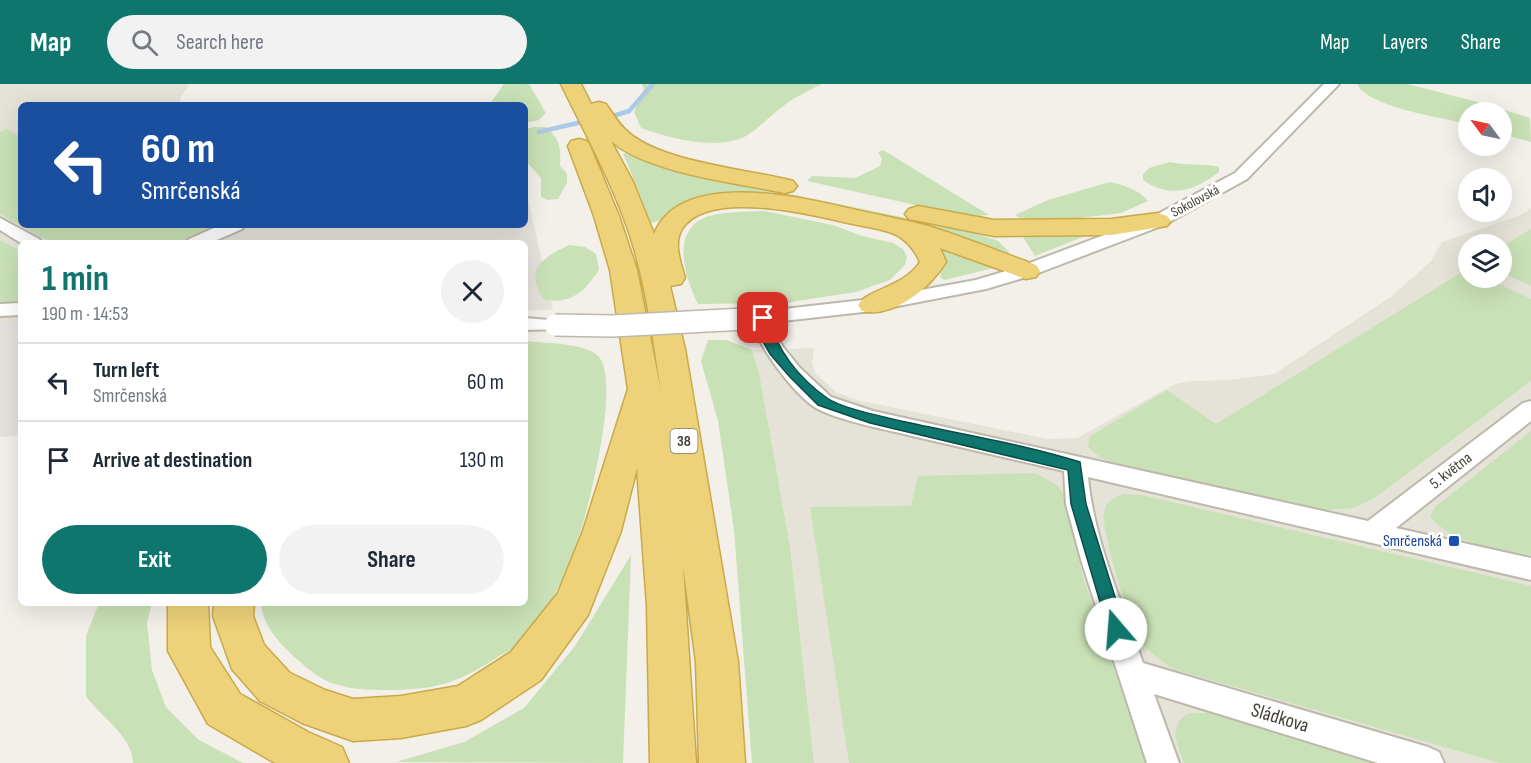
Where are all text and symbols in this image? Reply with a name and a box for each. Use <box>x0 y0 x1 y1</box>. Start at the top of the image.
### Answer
search box <box>107 15 527 69</box>
text: Map <box>30 26 71 59</box>
icon: search <box>128 26 161 59</box>
text: Search here <box>176 29 264 56</box>
text: Map <box>1320 30 1349 55</box>
text: Layers <box>1382 30 1428 55</box>
text: Share <box>1461 30 1501 55</box>
north arrow <box>1458 102 1512 156</box>
map controls <box>1458 102 1512 288</box>
text: 60 m <box>141 124 215 175</box>
icon: left <box>42 126 120 204</box>
button: sound <box>1458 168 1512 222</box>
text: Smrčenská <box>141 175 241 207</box>
street label: Sokolovská <box>1168 181 1222 221</box>
button: layers <box>1458 234 1512 288</box>
text: 1 min <box>42 258 109 301</box>
button: close <box>441 260 504 323</box>
pin <box>737 292 788 343</box>
icon: arrive <box>746 301 779 334</box>
text: 190 m · 14:53 <box>42 302 129 326</box>
text: Turn left <box>93 357 159 384</box>
icon: left <box>42 366 75 399</box>
text: 60 m <box>467 369 504 396</box>
text: Smrčenská <box>93 384 167 408</box>
road number: 38 <box>670 429 698 453</box>
icon: arrive <box>42 444 75 477</box>
text: Arrive at destination <box>93 447 252 474</box>
text: 130 m <box>460 447 504 474</box>
street label: 5. května <box>1426 449 1476 493</box>
button: Exit <box>42 525 267 594</box>
button: Share <box>279 525 504 594</box>
place label: Smrčenská <box>1383 532 1442 551</box>
marker: Smrčenská <box>1447 534 1461 548</box>
position arrow <box>1084 597 1148 661</box>
street label: Sládkova <box>1248 698 1312 738</box>

